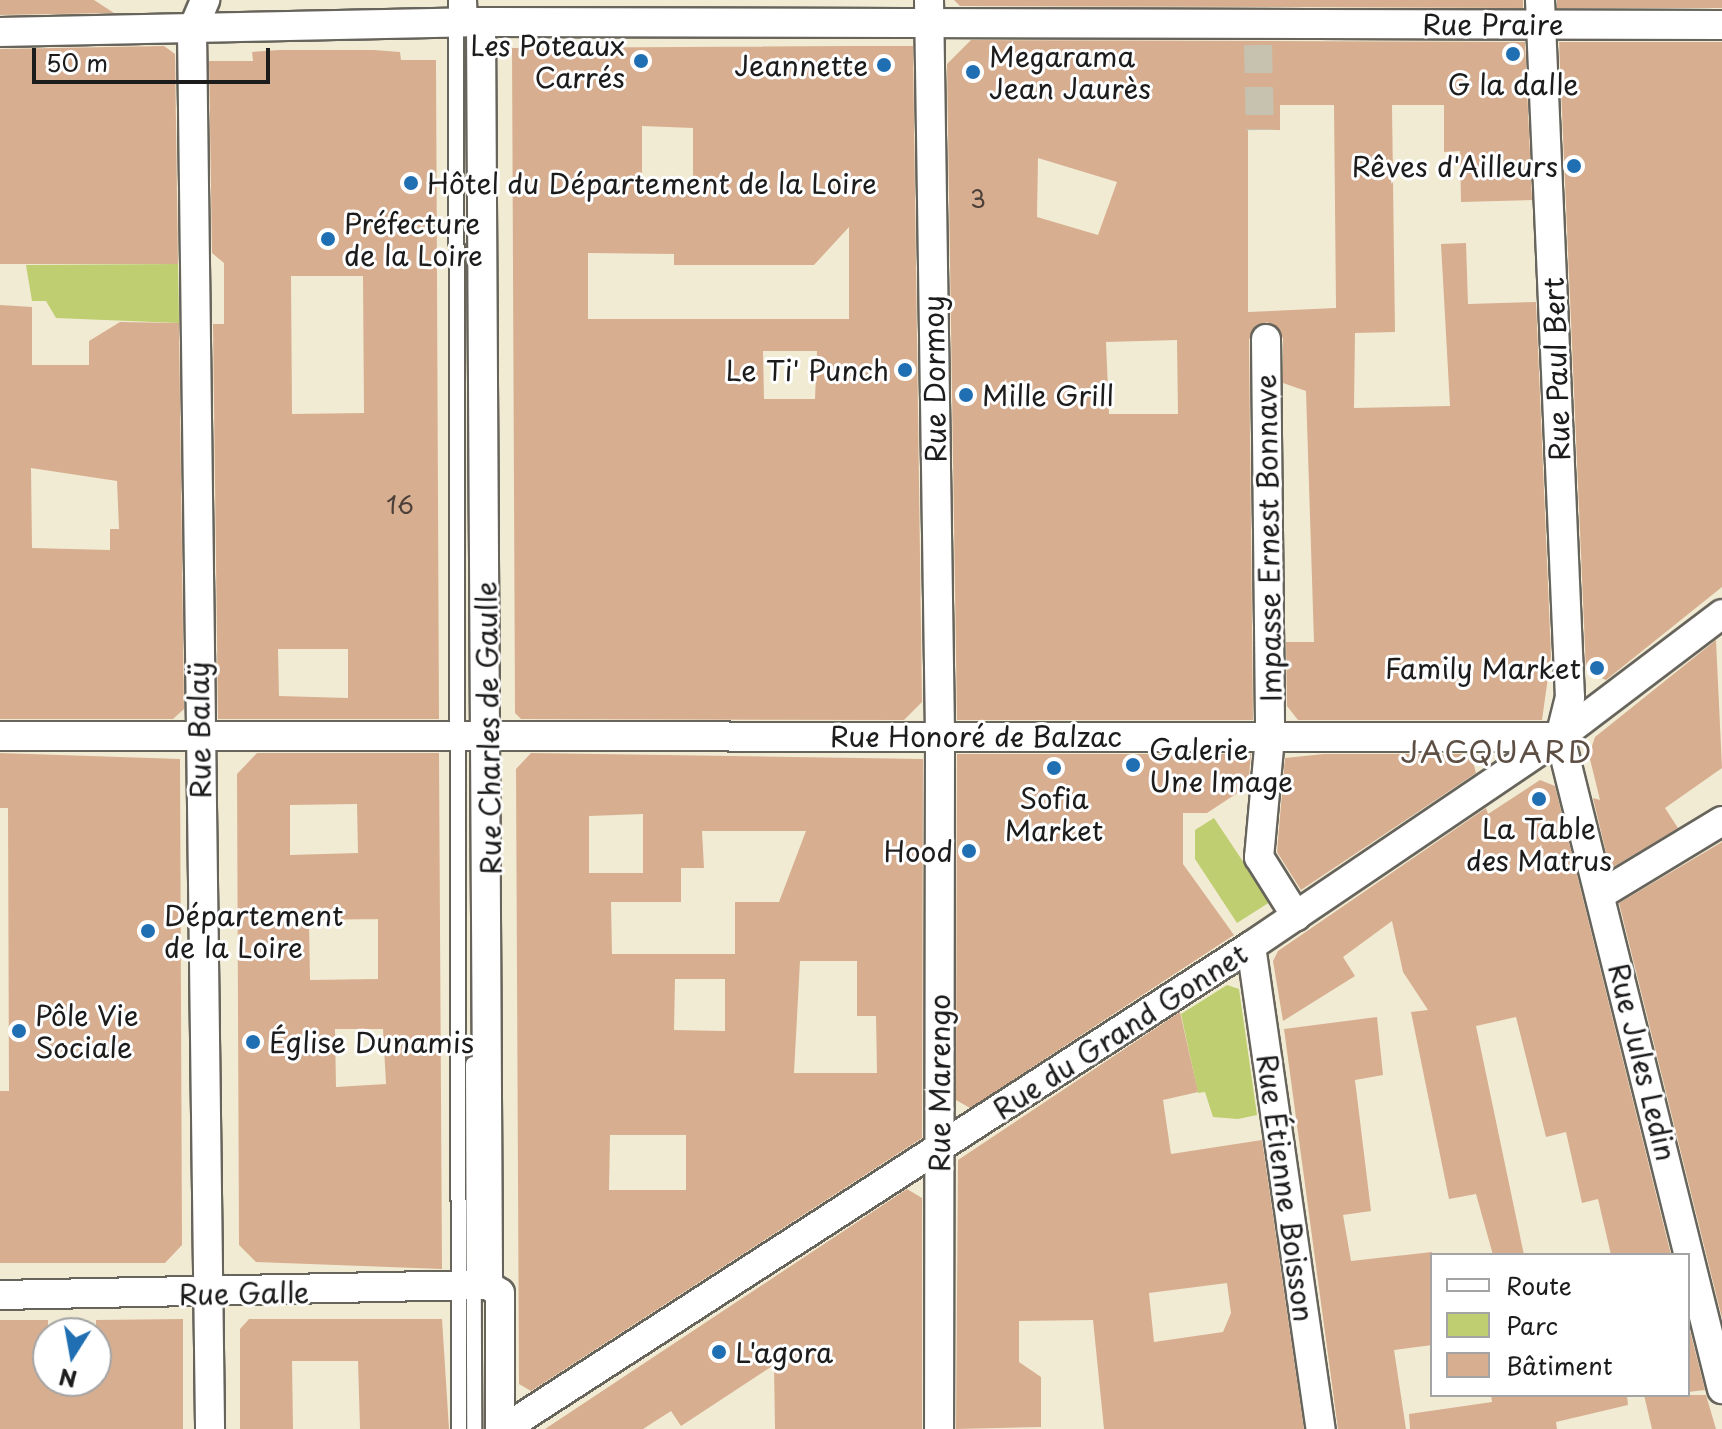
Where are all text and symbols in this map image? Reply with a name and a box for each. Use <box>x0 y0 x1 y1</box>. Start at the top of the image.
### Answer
street label: Rue Praire <box>1421 7 1565 41</box>
place label: Les Poteaux Carrés <box>466 28 625 94</box>
scale bar <box>36 32 274 82</box>
place label: Megarama Jean Jaurès <box>989 39 1151 105</box>
text: 50 m <box>46 44 108 80</box>
marker: G la dalle <box>1504 45 1522 63</box>
place label: Jeannette <box>734 48 868 82</box>
marker: Les Poteaux Carrés <box>632 52 650 70</box>
marker: Jeannette <box>875 56 893 74</box>
marker: Megarama Jean Jaurès <box>964 63 982 81</box>
place label: G la dalle <box>1448 67 1578 101</box>
place label: Rêves d'Ailleurs <box>1352 149 1558 183</box>
marker: Rêves d'Ailleurs <box>1565 157 1583 175</box>
place label: Hôtel du Département de la Loire <box>427 166 877 200</box>
marker: Hôtel du Département de la Loire <box>402 174 420 192</box>
house number: 3 <box>970 185 986 213</box>
place label: Préfecture de la Loire <box>344 206 484 272</box>
marker: Préfecture de la Loire <box>319 230 337 248</box>
street label: Rue Paul Bert <box>1536 276 1576 462</box>
street label: Rue Dormoy <box>916 294 952 464</box>
place label: Le Ti' Punch <box>725 353 889 387</box>
marker: Le Ti' Punch <box>896 361 914 379</box>
street label: Impasse Ernest Bonnave <box>1248 373 1288 703</box>
place label: Mille Grill <box>982 378 1114 412</box>
marker: Mille Grill <box>957 386 975 404</box>
house number: 16 <box>386 491 414 519</box>
street label: Rue Charles de Gaulle <box>469 577 507 879</box>
place label: Family Market <box>1385 651 1581 685</box>
marker: Family Market <box>1588 659 1606 677</box>
street label: Rue Balaÿ <box>181 660 217 800</box>
street label: Rue Honoré de Balzac <box>827 719 1125 753</box>
place label: Galerie Une Image <box>1149 732 1294 798</box>
district label: JACQUARD <box>1401 733 1593 769</box>
marker: Galerie Une Image <box>1124 756 1142 774</box>
marker: Sofia Market <box>1045 759 1063 777</box>
place label: Sofia Market <box>1005 781 1103 847</box>
marker: La Table des Matrus <box>1530 790 1548 808</box>
place label: La Table des Matrus <box>1465 811 1613 877</box>
place label: Hood <box>884 834 953 868</box>
marker: Hood <box>960 842 978 860</box>
place label: Département de la Loire <box>164 898 343 964</box>
marker: Département de la Loire <box>139 922 157 940</box>
street label: Rue du Grand Gonnet <box>986 936 1254 1126</box>
street label: Rue Jules Ledin <box>1602 958 1684 1166</box>
street label: Rue Marengo <box>922 993 956 1173</box>
place label: Pôle Vie Sociale <box>35 998 141 1064</box>
marker: Pôle Vie Sociale <box>10 1022 28 1040</box>
place label: Église Dunamis <box>269 1025 474 1059</box>
marker: Église Dunamis <box>244 1033 262 1051</box>
street label: Rue Étienne Boisson <box>1250 1051 1322 1325</box>
legend <box>1430 1253 1690 1397</box>
text: Route <box>1506 1267 1572 1303</box>
street label: Rue Galle <box>177 1275 311 1311</box>
text: Parc <box>1506 1307 1558 1343</box>
north arrow <box>32 1317 112 1397</box>
place label: L'agora <box>735 1335 833 1369</box>
marker: L'agora <box>710 1343 728 1361</box>
text: Bâtiment <box>1506 1347 1613 1383</box>
text: N <box>56 1361 79 1397</box>

